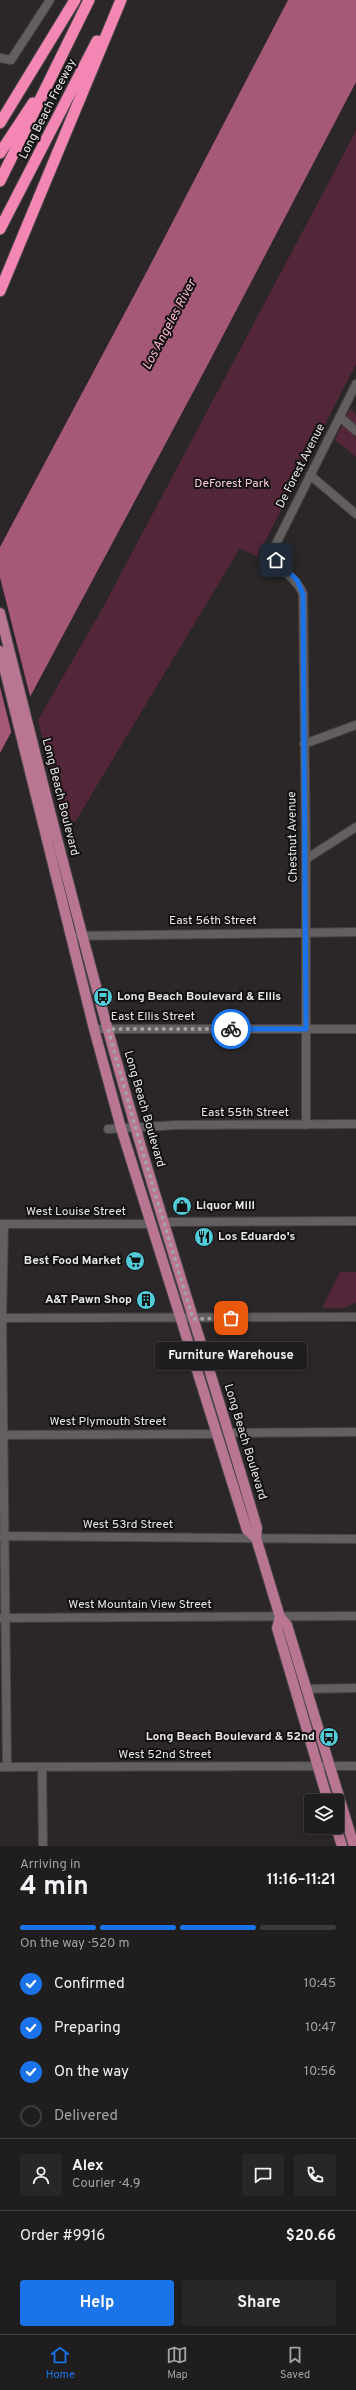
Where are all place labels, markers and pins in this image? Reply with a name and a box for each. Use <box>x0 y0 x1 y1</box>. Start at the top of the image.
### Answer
pin <box>259 543 293 577</box>
bus stop icon: Long Beach Boulevard & Ellis <box>92 986 114 1008</box>
place label: Long Beach Boulevard & Ellis <box>117 989 281 1005</box>
shop icon: Liquor Mill <box>171 1195 193 1217</box>
place label: Liquor Mill <box>196 1198 255 1214</box>
restaurant icon: Los Eduardo's <box>193 1226 215 1248</box>
place label: Los Eduardo's <box>218 1229 296 1245</box>
supermarket icon: Best Food Market <box>124 1250 146 1272</box>
place label: Best Food Market <box>24 1253 121 1269</box>
building icon: A&T Pawn Shop <box>135 1289 157 1311</box>
place label: A&T Pawn Shop <box>45 1292 132 1308</box>
pin <box>214 1301 248 1335</box>
callout: Furniture Warehouse <box>155 1342 307 1370</box>
bus stop icon: Long Beach Boulevard & 52nd <box>318 1726 340 1748</box>
place label: Long Beach Boulevard & 52nd <box>146 1729 315 1745</box>

